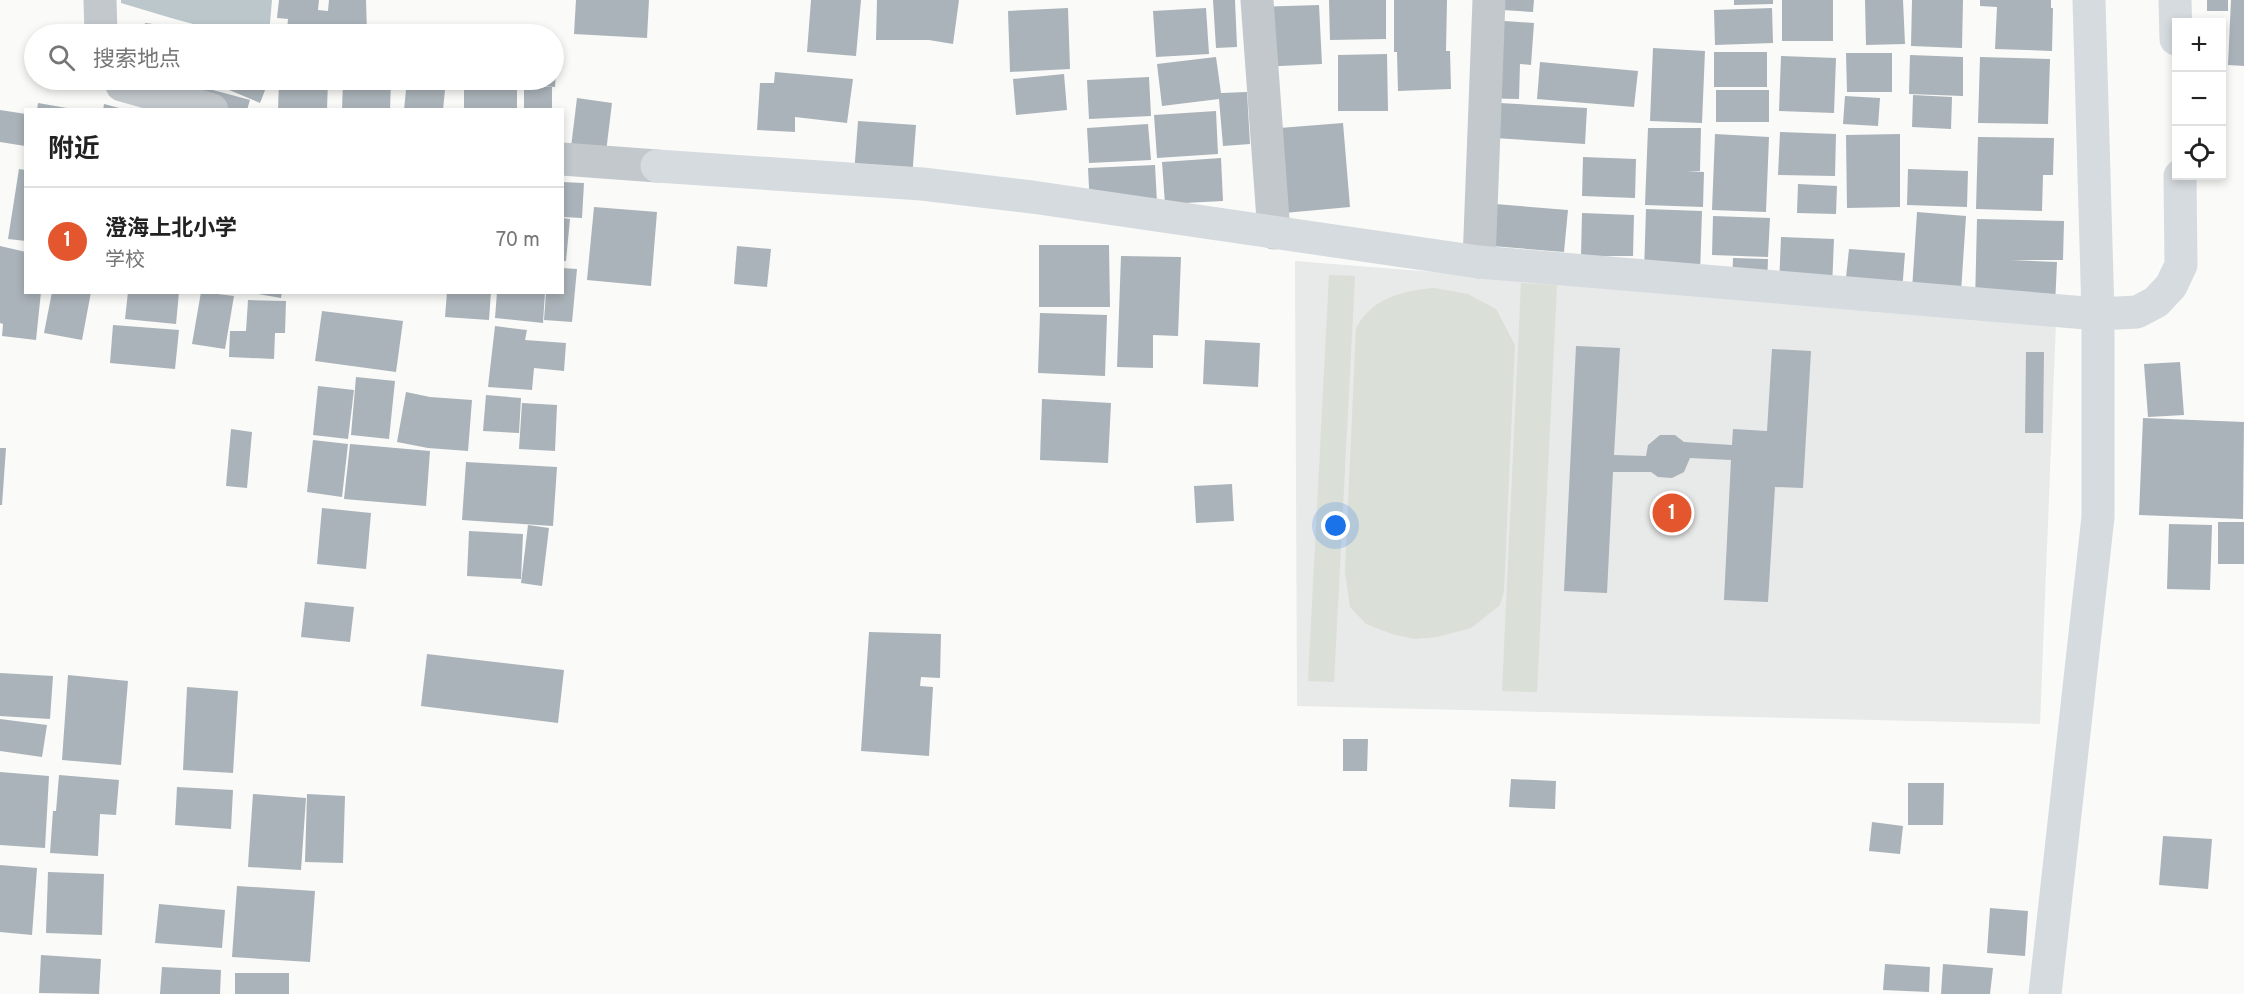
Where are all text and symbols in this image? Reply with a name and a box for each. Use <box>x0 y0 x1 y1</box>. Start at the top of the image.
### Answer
map controls <box>2172 18 2226 180</box>
button: + <box>2172 18 2226 72</box>
search box <box>24 24 564 90</box>
icon: search <box>45 41 78 74</box>
text: 搜索地点 <box>93 47 181 74</box>
button: − <box>2172 72 2226 126</box>
button: locate <box>2172 126 2226 180</box>
text: 附近 <box>48 134 100 167</box>
text: 澄海上北小学 <box>105 216 237 243</box>
text: 1 <box>64 228 72 254</box>
text: 70 m <box>496 228 540 254</box>
text: 学校 <box>105 248 145 274</box>
pin: 1 <box>1652 490 1692 536</box>
your location <box>1321 511 1350 540</box>

